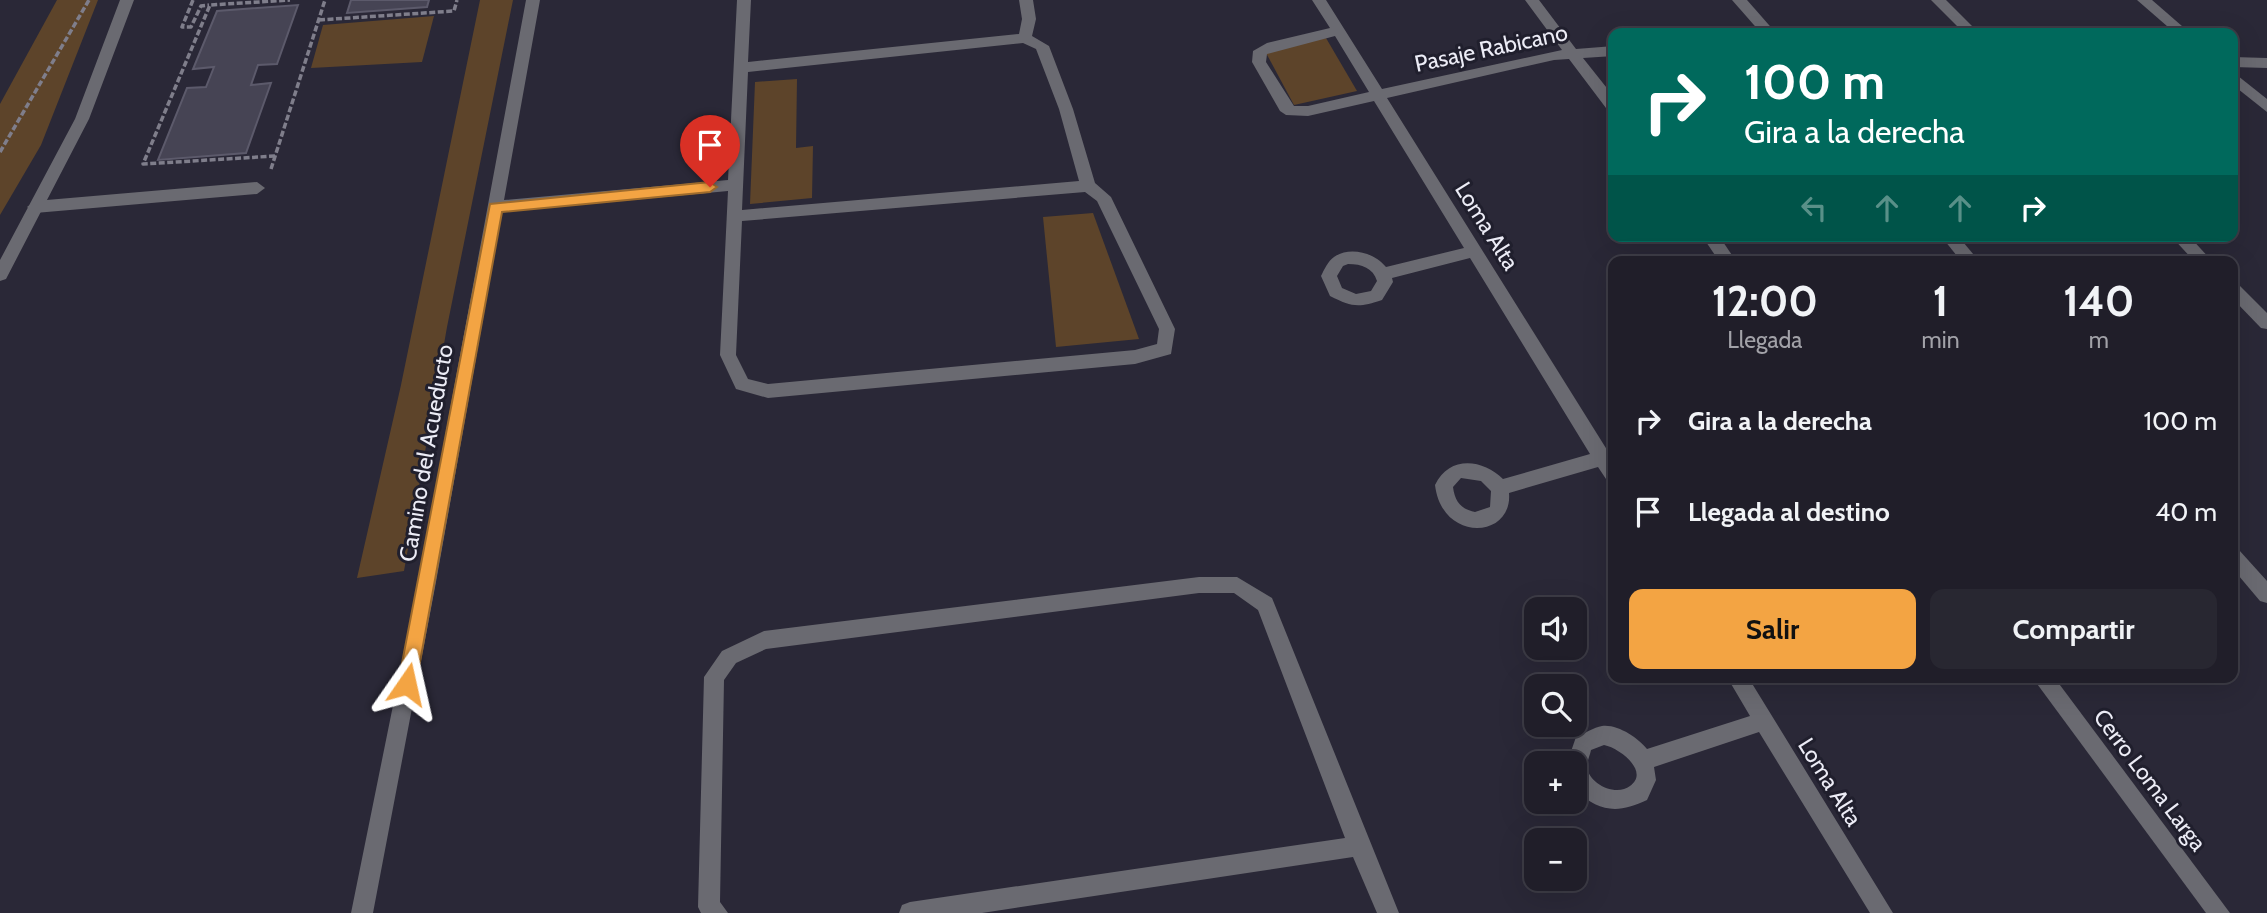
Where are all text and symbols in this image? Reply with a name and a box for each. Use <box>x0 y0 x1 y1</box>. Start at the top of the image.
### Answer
street label: Pasaje Rabicano <box>1412 18 1570 78</box>
text: 100 m <box>1744 52 1885 111</box>
icon: right <box>1629 56 1720 147</box>
text: Gira a la derecha <box>1744 112 1965 151</box>
pin <box>680 115 740 187</box>
icon: arrive <box>691 126 729 164</box>
street label: Loma Alta <box>1449 177 1525 275</box>
icon: left <box>1795 189 1833 227</box>
icon: ahead <box>1868 189 1906 227</box>
icon: ahead <box>1941 189 1979 227</box>
icon: right <box>2014 189 2052 227</box>
text: 12:00 <box>1712 275 1818 327</box>
text: 1 <box>1933 275 1948 327</box>
text: 140 <box>2063 275 2134 327</box>
text: Llegada <box>1727 326 1802 354</box>
text: min <box>1922 326 1960 354</box>
text: m <box>2089 326 2109 354</box>
street label: Camino del Acueducto <box>393 342 459 564</box>
icon: right <box>1629 402 1667 440</box>
text: Gira a la derecha <box>1688 405 1872 437</box>
text: 100 m <box>2144 405 2217 437</box>
icon: arrive <box>1629 493 1667 531</box>
text: Llegada al destino <box>1688 496 1890 528</box>
text: 40 m <box>2155 496 2217 528</box>
button: Salir <box>1629 589 1916 669</box>
button: Compartir <box>1930 589 2217 669</box>
map controls <box>1524 597 1587 891</box>
button: sound <box>1524 597 1587 660</box>
position arrow <box>370 647 444 721</box>
button: search <box>1524 674 1587 737</box>
street label: Cerro Loma Larga <box>2088 704 2212 856</box>
street label: Loma Alta <box>1792 733 1868 831</box>
button: + <box>1524 751 1587 814</box>
button: − <box>1524 828 1587 891</box>

